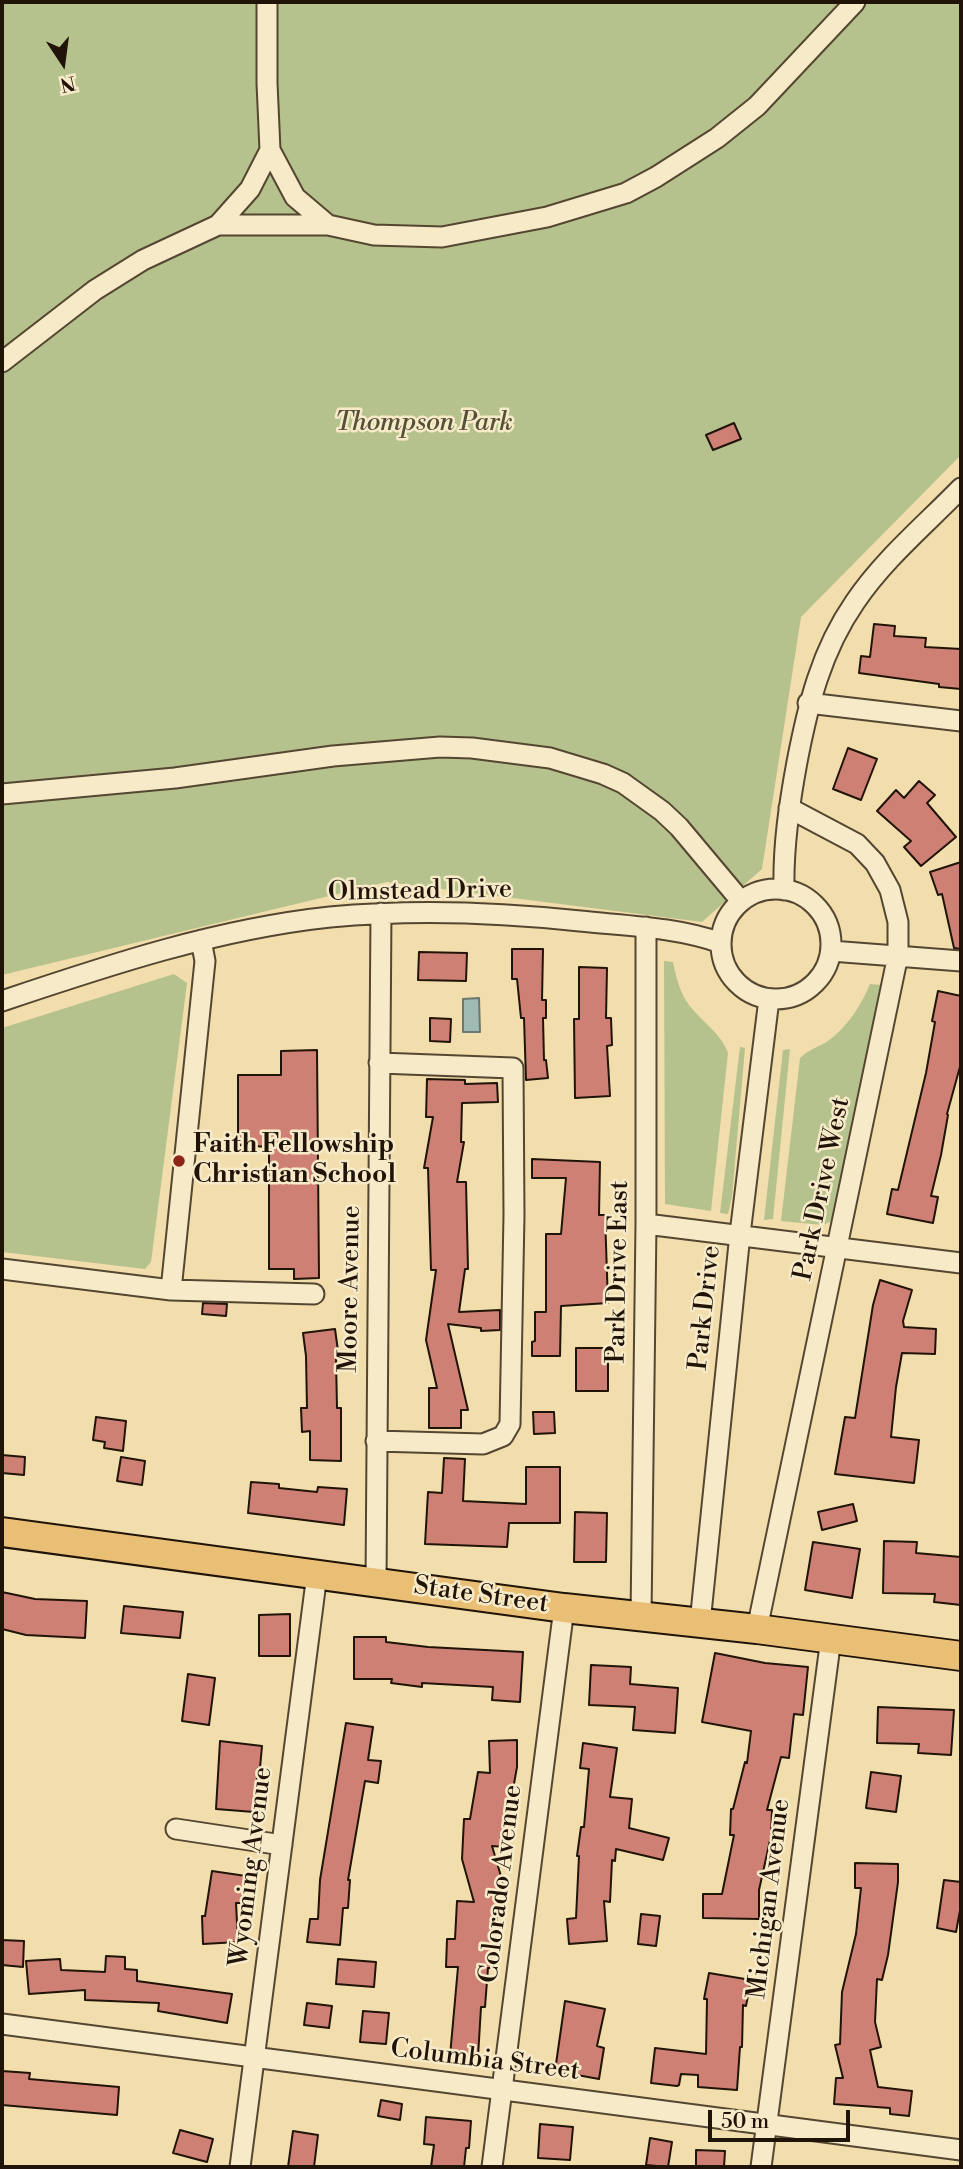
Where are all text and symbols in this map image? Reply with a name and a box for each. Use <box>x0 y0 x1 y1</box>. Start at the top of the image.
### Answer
north arrow <box>28 28 98 98</box>
text: N <box>58 70 78 97</box>
park label: Thompson Park <box>335 408 513 440</box>
street label: Olmstead Drive <box>328 875 512 909</box>
street label: Park Drive West <box>788 1094 858 1284</box>
place label: Faith Fellowship Christian School <box>193 1130 396 1192</box>
marker: Faith Fellowship Christian School <box>171 1153 187 1169</box>
street label: Park Drive East <box>602 1180 636 1364</box>
street label: Moore Avenue <box>334 1205 368 1373</box>
street label: Park Drive <box>684 1244 728 1372</box>
street label: State Street <box>412 1571 550 1621</box>
street label: Wyoming Avenue <box>224 1765 280 1969</box>
street label: Colorado Avenue <box>474 1783 530 1985</box>
street label: Michigan Avenue <box>742 1797 798 2001</box>
street label: Columbia Street <box>389 2034 581 2088</box>
scale bar <box>711 2096 853 2140</box>
text: 50 m <box>721 2109 769 2135</box>

